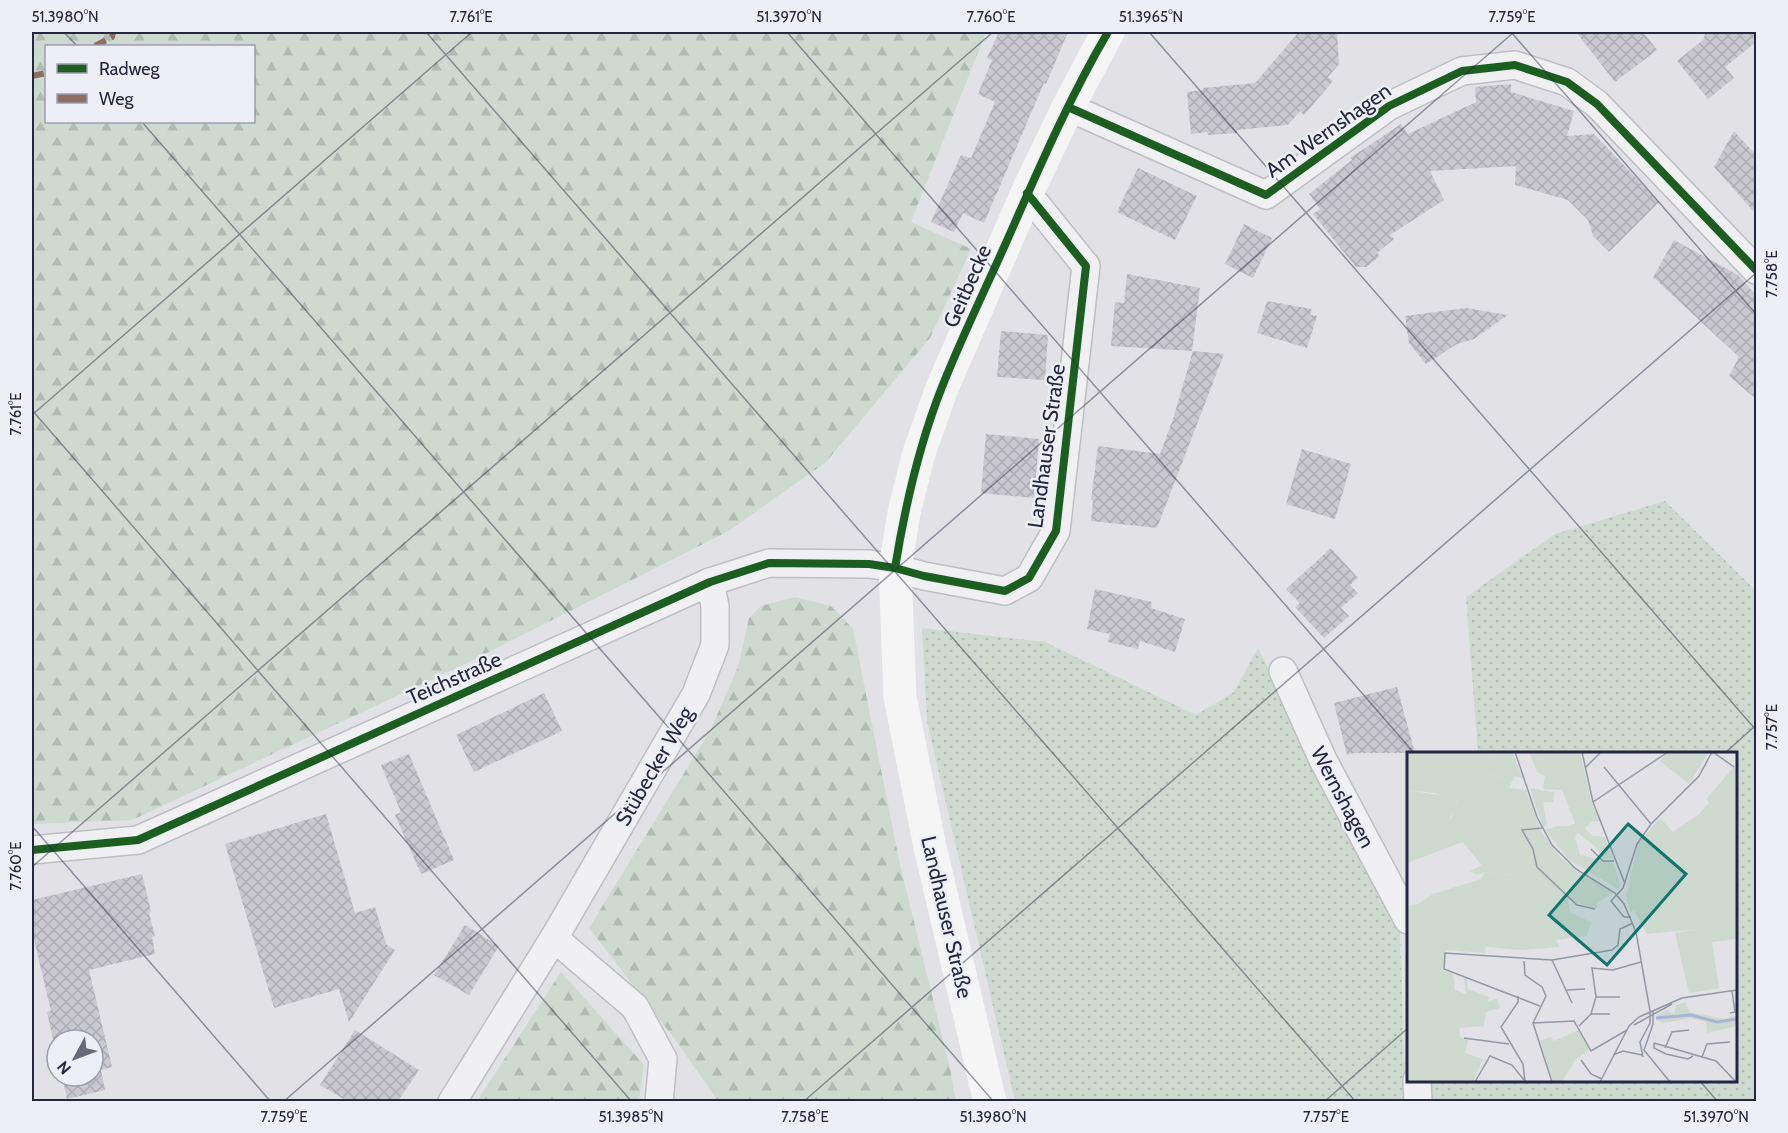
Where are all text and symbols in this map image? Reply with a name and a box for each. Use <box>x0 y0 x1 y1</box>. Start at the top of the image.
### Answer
text: 51.3980°N <box>31 8 99 26</box>
text: 7.761°E <box>449 8 493 26</box>
text: 51.3970°N <box>756 8 822 26</box>
text: 7.760°E <box>967 8 1015 26</box>
text: 51.3965°N <box>1119 8 1183 26</box>
text: 7.759°E <box>1489 8 1535 26</box>
legend <box>45 45 255 123</box>
text: Radweg <box>99 58 161 80</box>
street label: Am Wernshagen <box>1260 77 1396 183</box>
text: Weg <box>99 88 135 110</box>
street label: Geitbecke <box>938 241 996 331</box>
text: 7.758°E <box>1763 250 1781 298</box>
street label: Landhauser Straße <box>1022 362 1070 530</box>
text: 7.761°E <box>7 392 25 436</box>
street label: Teichstraße <box>403 646 505 710</box>
street label: Stübecker Weg <box>610 702 698 830</box>
text: 7.757°E <box>1763 704 1781 750</box>
street label: Wernshagen <box>1306 742 1380 852</box>
inset map <box>1407 752 1737 1082</box>
street label: Landhauser Straße <box>916 833 978 1001</box>
text: 7.760°E <box>7 842 25 890</box>
north arrow <box>45 1028 105 1088</box>
text: N <box>53 1057 75 1078</box>
text: 7.759°E <box>261 1108 307 1126</box>
text: 51.3985°N <box>599 1108 663 1126</box>
text: 7.758°E <box>781 1108 829 1126</box>
text: 51.3980°N <box>959 1108 1027 1126</box>
text: 7.757°E <box>1303 1108 1349 1126</box>
text: 51.3970°N <box>1683 1108 1749 1126</box>

